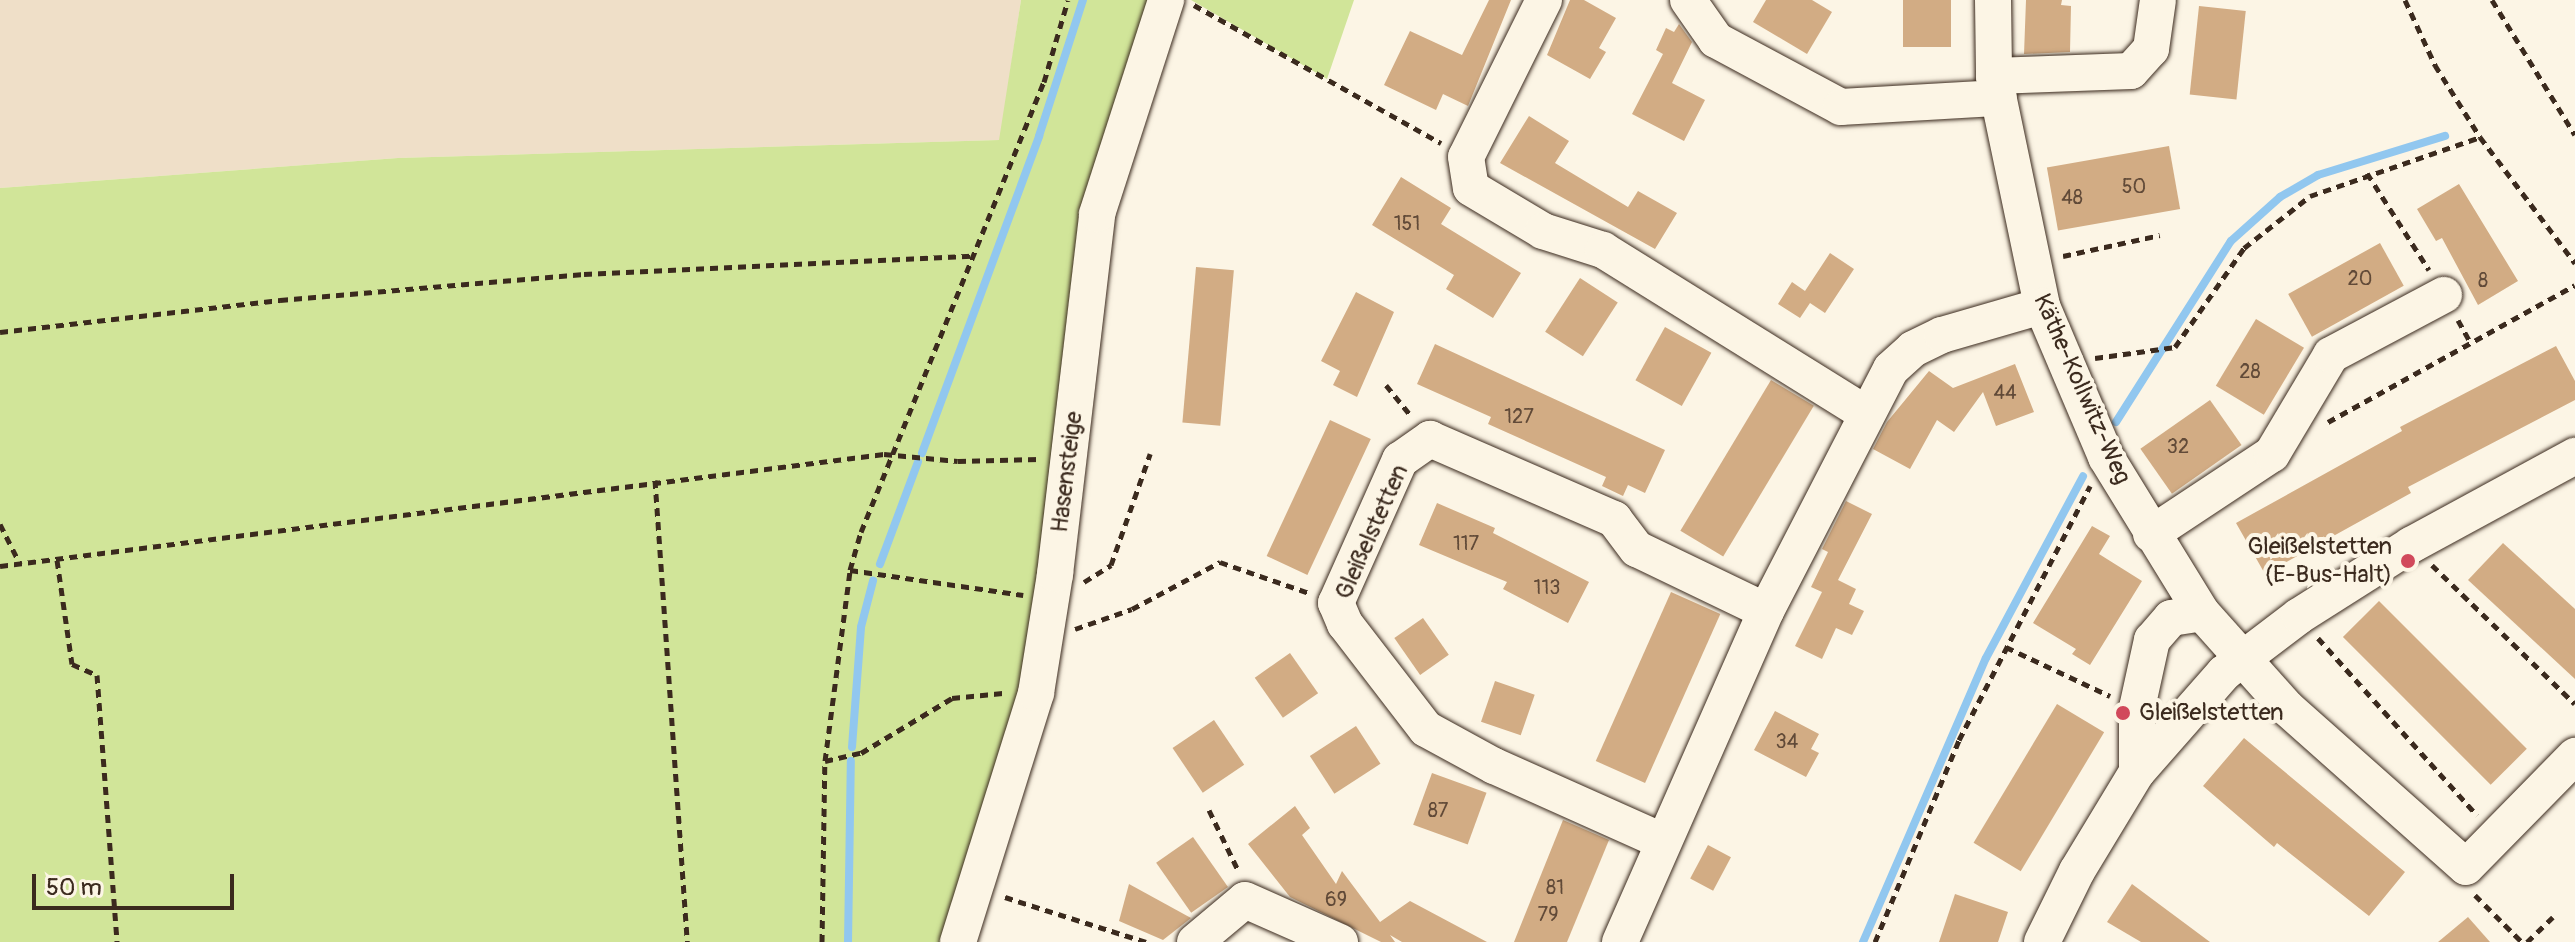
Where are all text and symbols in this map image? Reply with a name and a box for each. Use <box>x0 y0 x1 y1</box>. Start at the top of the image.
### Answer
house number: 50 <box>2122 174 2146 198</box>
house number: 48 <box>2061 185 2083 209</box>
house number: 151 <box>1394 211 1420 235</box>
house number: 20 <box>2348 266 2372 290</box>
house number: 8 <box>2478 268 2488 292</box>
street label: Käthe-Kollwitz-Weg <box>2027 290 2137 488</box>
house number: 28 <box>2239 359 2261 383</box>
house number: 44 <box>1993 380 2017 404</box>
house number: 127 <box>1504 404 1534 428</box>
street label: Hasensteige <box>1045 410 1089 534</box>
house number: 32 <box>2167 434 2189 458</box>
street label: Gleißelstetten <box>1329 460 1415 604</box>
house number: 117 <box>1453 531 1479 555</box>
place label: Gleißelstetten (E-Bus-Halt) <box>2247 533 2392 589</box>
marker: Gleißelstetten (E-Bus-Halt) <box>2399 552 2417 570</box>
house number: 113 <box>1534 575 1560 599</box>
place label: Gleißelstetten <box>2139 699 2284 727</box>
marker: Gleißelstetten <box>2114 704 2132 722</box>
house number: 34 <box>1776 729 1798 753</box>
house number: 87 <box>1428 798 1448 822</box>
scale bar <box>36 858 238 908</box>
text: 50 m <box>46 873 102 902</box>
house number: 81 <box>1546 875 1564 899</box>
house number: 69 <box>1325 887 1347 911</box>
house number: 79 <box>1538 902 1558 926</box>

